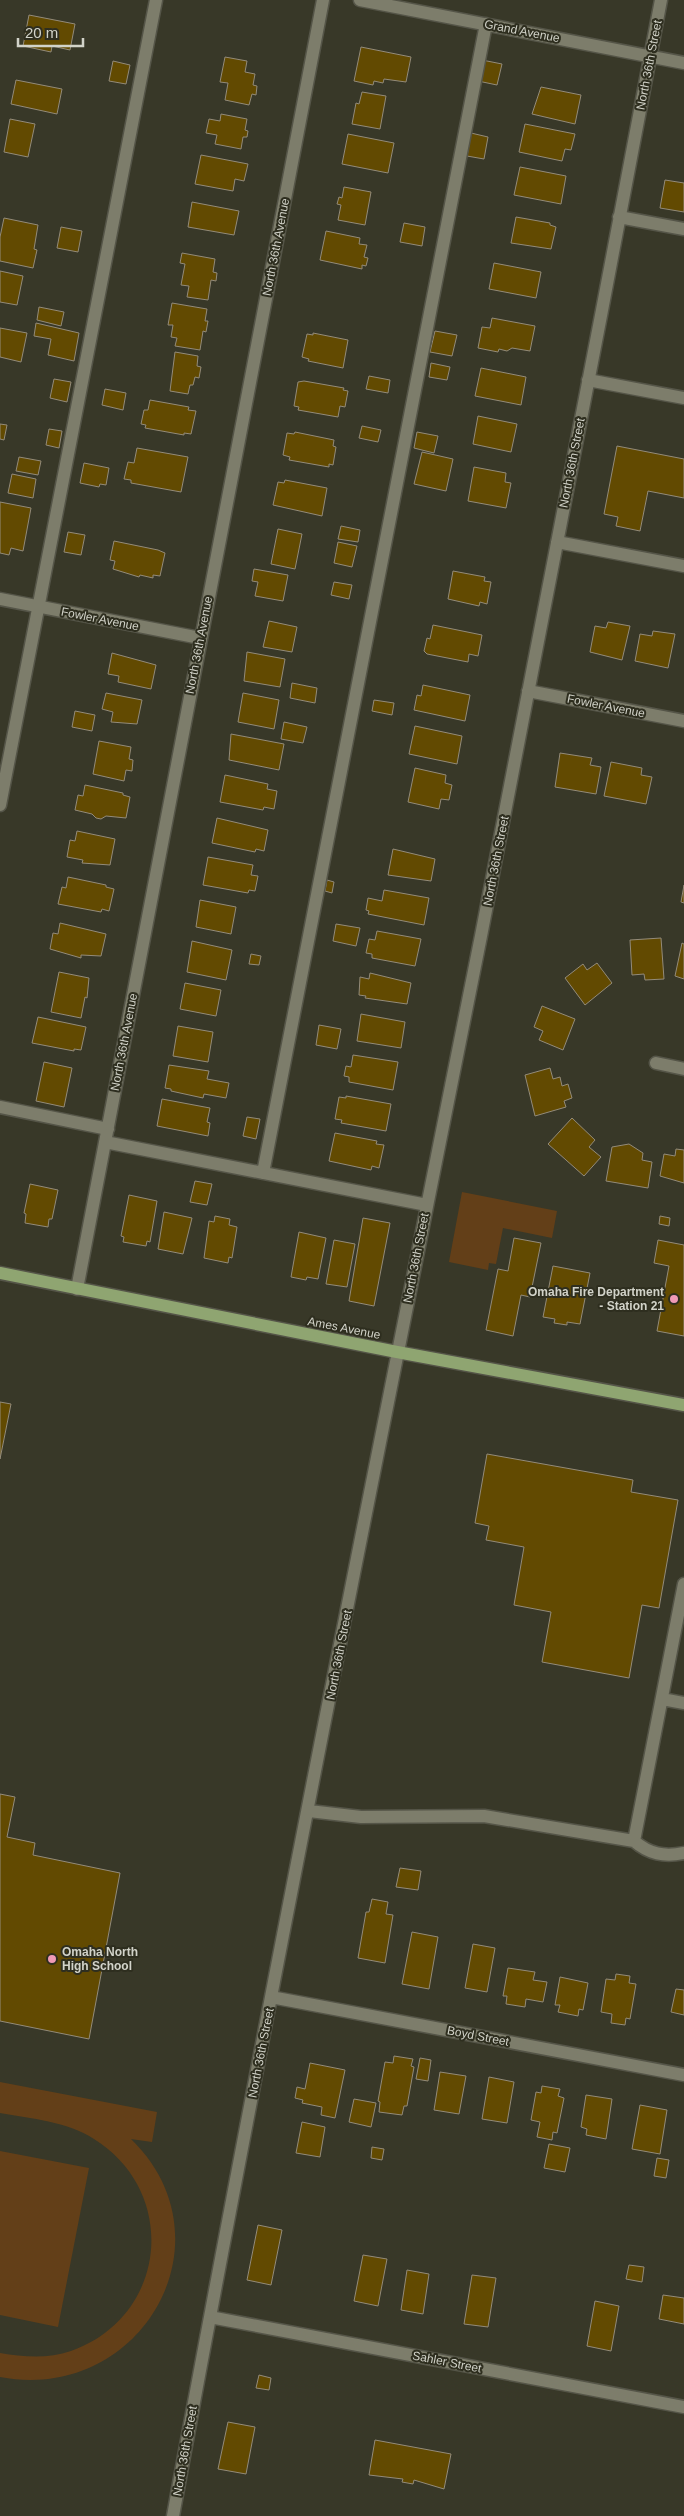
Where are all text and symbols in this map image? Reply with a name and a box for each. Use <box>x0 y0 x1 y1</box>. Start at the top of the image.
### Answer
scale bar <box>18 15 82 47</box>
street label: Grand Avenue <box>483 17 561 45</box>
street label: North 36th Street <box>633 18 665 111</box>
text: 20 m <box>25 24 58 41</box>
street label: North 36th Avenue <box>260 197 292 297</box>
street label: North 36th Street <box>556 416 588 509</box>
street label: North 36th Avenue <box>183 595 215 695</box>
street label: Fowler Avenue <box>60 605 141 633</box>
street label: Fowler Avenue <box>566 692 647 720</box>
street label: North 36th Street <box>480 814 512 907</box>
street label: North 36th Avenue <box>108 992 140 1092</box>
street label: North 36th Street <box>400 1211 432 1304</box>
place label: Omaha Fire Department - Station 21 <box>528 1285 664 1313</box>
marker: Omaha Fire Department - Station 21 <box>668 1293 680 1305</box>
street label: Ames Avenue <box>306 1314 382 1342</box>
street label: North 36th Street <box>323 1608 355 1701</box>
place label: Omaha North High School <box>62 1945 138 1973</box>
marker: Omaha North High School <box>46 1953 58 1965</box>
street label: North 36th Street <box>245 2006 277 2099</box>
street label: Boyd Street <box>446 2023 511 2049</box>
street label: Sahler Street <box>411 2348 483 2376</box>
street label: North 36th Street <box>170 2404 200 2497</box>

